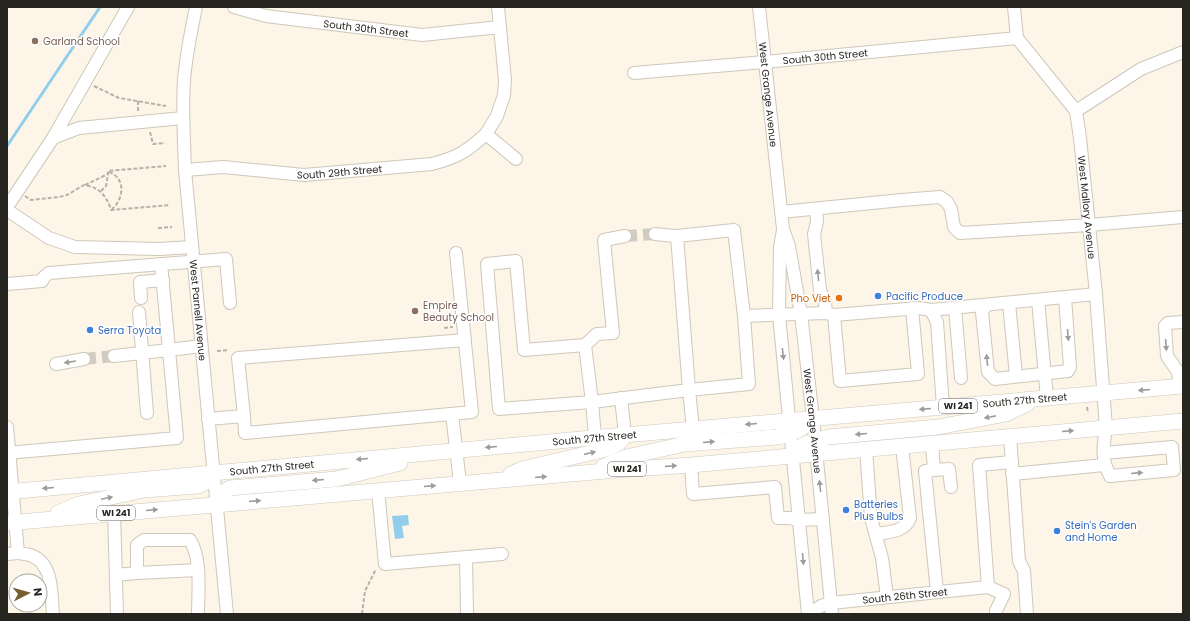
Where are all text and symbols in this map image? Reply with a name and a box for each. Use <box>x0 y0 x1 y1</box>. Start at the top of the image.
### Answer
street label: South 30th Street <box>323 16 410 41</box>
place label: Garland School <box>43 34 120 49</box>
marker: Garland School <box>30 36 40 46</box>
street label: West Grange Avenue <box>755 41 782 148</box>
street label: South 30th Street <box>782 45 869 68</box>
street label: West Mallory Avenue <box>1074 155 1100 260</box>
street label: South 29th Street <box>296 161 383 183</box>
street label: West Parnell Avenue <box>186 259 211 362</box>
one-way arrow <box>815 269 822 281</box>
place label: Pacific Produce <box>886 289 963 304</box>
place label: Pho Viet <box>791 291 831 306</box>
marker: Pacific Produce <box>873 291 883 301</box>
marker: Pho Viet <box>834 293 844 303</box>
place label: Empire Beauty School <box>423 298 494 325</box>
marker: Empire Beauty School <box>410 306 420 316</box>
place label: Serra Toyota <box>98 323 161 338</box>
marker: Serra Toyota <box>85 325 95 335</box>
one-way arrow <box>1064 328 1071 341</box>
one-way arrow <box>1163 339 1170 351</box>
one-way arrow <box>780 347 786 360</box>
one-way arrow <box>984 354 991 366</box>
one-way arrow <box>64 359 76 365</box>
street label: West Grange Avenue <box>800 368 826 474</box>
one-way arrow <box>1138 386 1150 393</box>
street label: South 27th Street <box>982 389 1068 411</box>
road number: WI 241 <box>939 399 977 413</box>
one-way arrow <box>919 405 931 412</box>
one-way arrow <box>984 414 996 420</box>
one-way arrow <box>745 421 757 428</box>
street label: South 27th Street <box>552 426 638 449</box>
one-way arrow <box>1062 428 1074 434</box>
one-way arrow <box>855 430 867 437</box>
one-way arrow <box>703 439 715 446</box>
one-way arrow <box>485 444 497 450</box>
one-way arrow <box>584 449 596 455</box>
street label: South 27th Street <box>229 456 315 479</box>
one-way arrow <box>356 456 368 462</box>
road number: WI 241 <box>608 462 646 476</box>
one-way arrow <box>665 463 677 470</box>
one-way arrow <box>1131 470 1143 477</box>
one-way arrow <box>535 473 547 480</box>
one-way arrow <box>312 477 324 484</box>
one-way arrow <box>816 480 823 492</box>
one-way arrow <box>424 483 436 489</box>
one-way arrow <box>42 484 54 491</box>
one-way arrow <box>101 495 113 501</box>
place label: Batteries Plus Bulbs <box>854 497 904 524</box>
one-way arrow <box>249 498 261 504</box>
marker: Batteries Plus Bulbs <box>841 505 851 515</box>
road number: WI 241 <box>97 506 135 520</box>
one-way arrow <box>146 506 158 513</box>
place label: Stein's Garden and Home <box>1065 518 1137 545</box>
marker: Stein's Garden and Home <box>1052 526 1062 536</box>
one-way arrow <box>799 553 806 565</box>
north arrow <box>8 573 48 613</box>
street label: South 26th Street <box>862 584 949 607</box>
text: N <box>30 587 46 597</box>

